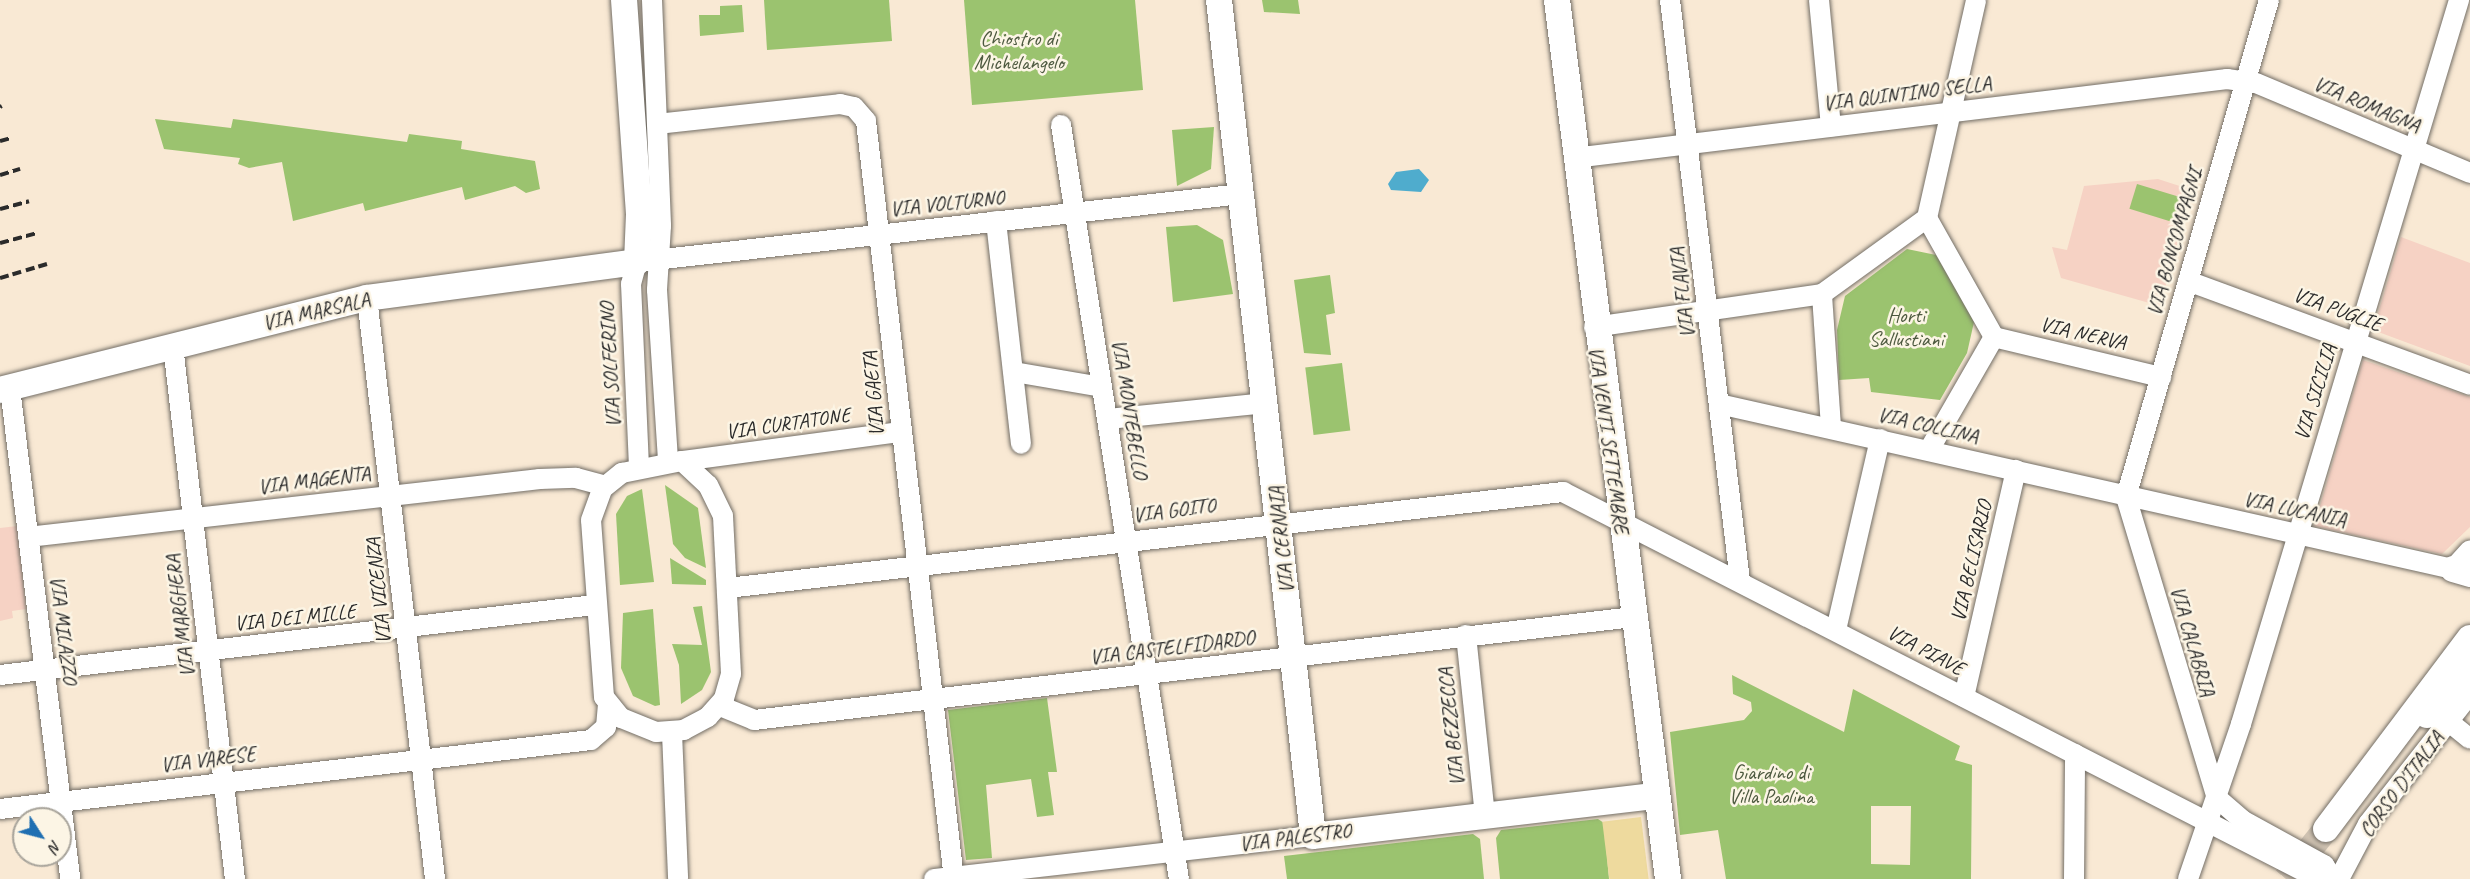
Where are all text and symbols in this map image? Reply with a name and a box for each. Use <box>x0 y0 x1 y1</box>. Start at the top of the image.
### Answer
park label: Chiostro di Michelangelo <box>974 25 1064 75</box>
street label: VIA QUINTINO SELLA <box>1821 70 1993 116</box>
street label: VIA ROMAGNA <box>2309 70 2425 138</box>
street label: VIA BONCOMPAGNI <box>2141 165 2207 319</box>
street label: VIA VOLTURNO <box>888 184 1006 222</box>
street label: VIA FLAVIA <box>1664 246 1700 340</box>
street label: VIA PUGLIE <box>2290 281 2386 337</box>
street label: VIA MARSALA <box>260 286 372 336</box>
street label: VIA SOLFERINO <box>594 301 626 429</box>
park label: Horti Sallustiani <box>1869 302 1943 352</box>
street label: VIA NERVA <box>2037 311 2129 355</box>
street label: VIA MONTEBELLO <box>1107 337 1153 481</box>
street label: VIA SICILIA <box>2288 341 2342 443</box>
street label: VIA VENTI SETTEMBRE <box>1583 345 1635 535</box>
street label: VIA GAETA <box>857 351 889 437</box>
street label: VIA COLLINA <box>1875 401 1981 449</box>
street label: VIA CURTATONE <box>724 402 852 444</box>
street label: VIA MAGENTA <box>256 461 372 499</box>
street label: VIA CERNAIA <box>1263 485 1299 595</box>
street label: VIA LUCANIA <box>2242 486 2348 532</box>
street label: VIA GOITO <box>1131 492 1217 528</box>
street label: VIA BELISARIO <box>1945 498 1997 624</box>
street label: VIA VICENZA <box>360 537 396 645</box>
street label: VIA MARGHERA <box>160 553 200 679</box>
street label: VIA MILAZZO <box>45 574 83 686</box>
street label: VIA CALABRIA <box>2165 583 2221 699</box>
street label: VIA DEI MILLE <box>233 598 357 636</box>
street label: VIA PIAVE <box>1883 619 1969 681</box>
street label: VIA CASTELFIDARDO <box>1087 624 1257 670</box>
street label: VIA BEZZECCA <box>1432 667 1470 787</box>
street label: CORSO D'ITALIA <box>2353 726 2449 842</box>
street label: VIA VARESE <box>159 741 257 777</box>
park label: Giardino di Villa Paolina <box>1728 759 1814 809</box>
north arrow <box>12 807 72 867</box>
street label: VIA PALESTRO <box>1237 818 1353 856</box>
text: N <box>44 837 66 856</box>

